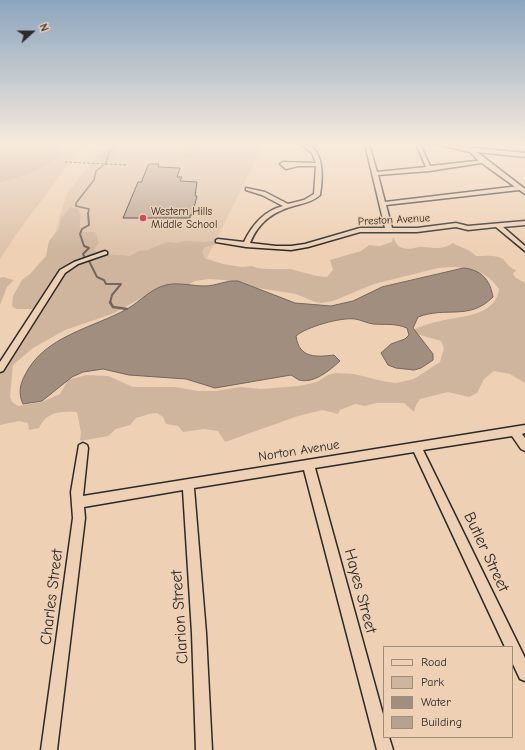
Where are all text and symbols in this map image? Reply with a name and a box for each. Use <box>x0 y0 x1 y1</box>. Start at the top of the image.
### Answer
north arrow <box>12 12 52 52</box>
text: N <box>36 22 51 33</box>
place label: Western Hills Middle School <box>151 205 217 231</box>
street label: Preston Avenue <box>358 212 430 228</box>
marker: Western Hills Middle School <box>138 213 148 223</box>
street label: Norton Avenue <box>257 437 341 465</box>
street label: Butler Street <box>459 509 513 595</box>
street label: Hayes Street <box>339 547 381 635</box>
street label: Charles Street <box>37 548 67 646</box>
street label: Clarion Street <box>167 569 193 665</box>
legend <box>383 646 513 738</box>
text: Road <box>421 655 447 669</box>
text: Park <box>421 675 444 689</box>
text: Water <box>421 695 451 709</box>
text: Building <box>421 715 462 729</box>

